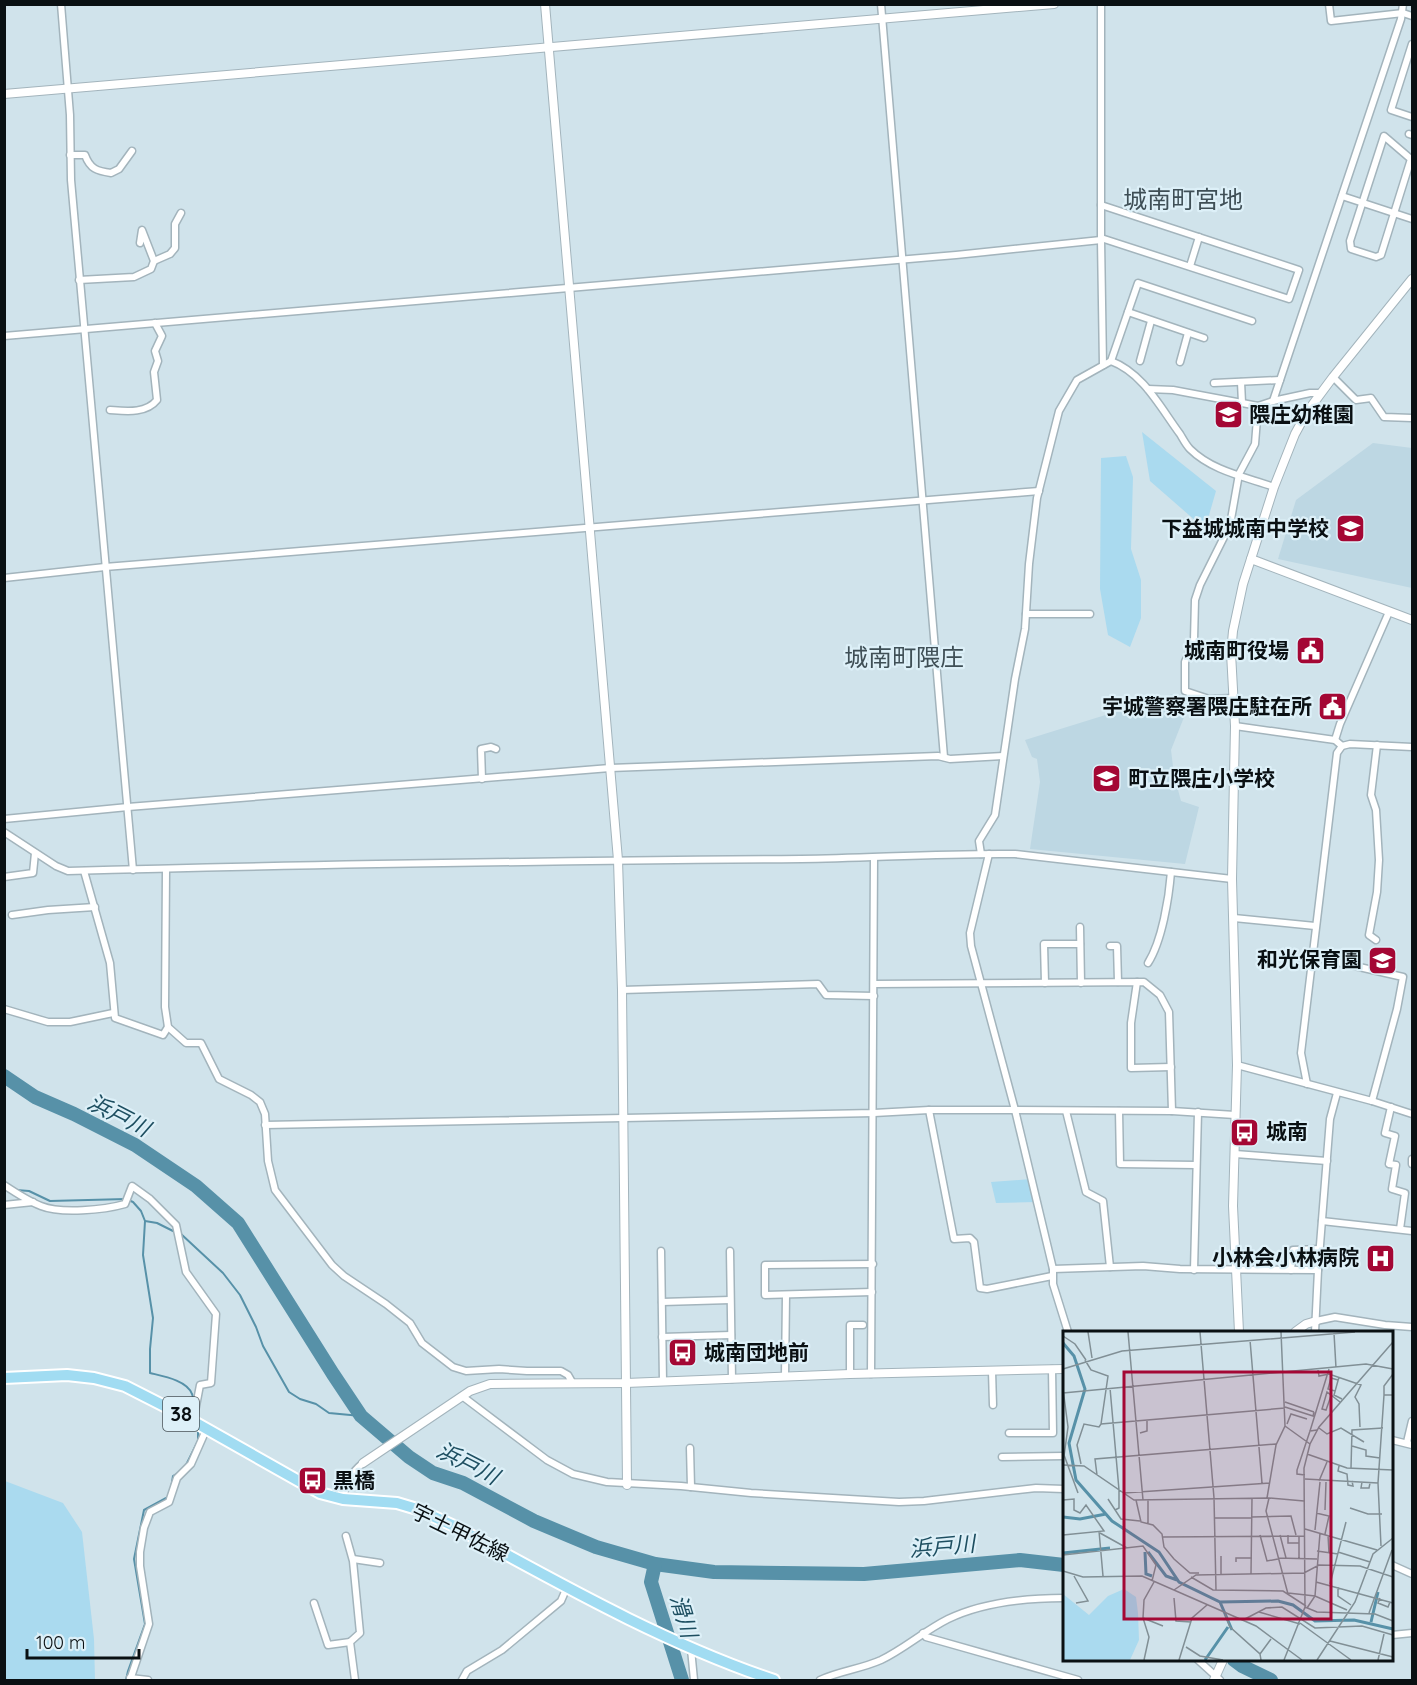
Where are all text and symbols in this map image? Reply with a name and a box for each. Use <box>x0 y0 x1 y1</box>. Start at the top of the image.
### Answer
district label: 城南町宮地 <box>1123 184 1243 214</box>
school or university icon: 隈庄幼稚園 <box>1212 399 1244 431</box>
place label: 隈庄幼稚園 <box>1249 401 1354 427</box>
school or university icon: 下益城城南中学校 <box>1334 513 1366 545</box>
place label: 下益城城南中学校 <box>1161 515 1329 541</box>
public building icon: 城南町役場 <box>1294 635 1326 667</box>
place label: 城南町役場 <box>1184 637 1289 663</box>
district label: 城南町隈庄 <box>844 642 964 672</box>
public building icon: 宇城警察署隈庄駐在所 <box>1317 691 1349 723</box>
place label: 宇城警察署隈庄駐在所 <box>1102 693 1312 719</box>
school or university icon: 町立隈庄小学校 <box>1091 763 1123 795</box>
place label: 町立隈庄小学校 <box>1128 765 1275 791</box>
school or university icon: 和光保育園 <box>1367 944 1399 976</box>
place label: 和光保育園 <box>1257 946 1362 972</box>
water label: 浜戸川 <box>83 1088 157 1143</box>
bus stop icon: 城南 <box>1229 1116 1261 1148</box>
place label: 城南 <box>1266 1118 1308 1144</box>
hospital icon: 小林会小林病院 <box>1364 1242 1396 1274</box>
place label: 小林会小林病院 <box>1212 1244 1359 1270</box>
inset map <box>1063 1331 1393 1661</box>
bus stop icon: 城南団地前 <box>667 1337 699 1369</box>
place label: 城南団地前 <box>704 1339 809 1365</box>
road number: 38 <box>163 1397 199 1431</box>
water label: 浜戸川 <box>432 1436 506 1491</box>
bus stop icon: 黒橋 <box>296 1465 328 1497</box>
place label: 黒橋 <box>333 1467 375 1493</box>
street label: 宇土甲佐線 <box>408 1497 513 1567</box>
water label: 浜戸川 <box>908 1529 978 1563</box>
water label: 滑川 <box>664 1591 704 1643</box>
scale bar <box>27 1622 140 1660</box>
text: 100 m <box>36 1631 85 1654</box>

